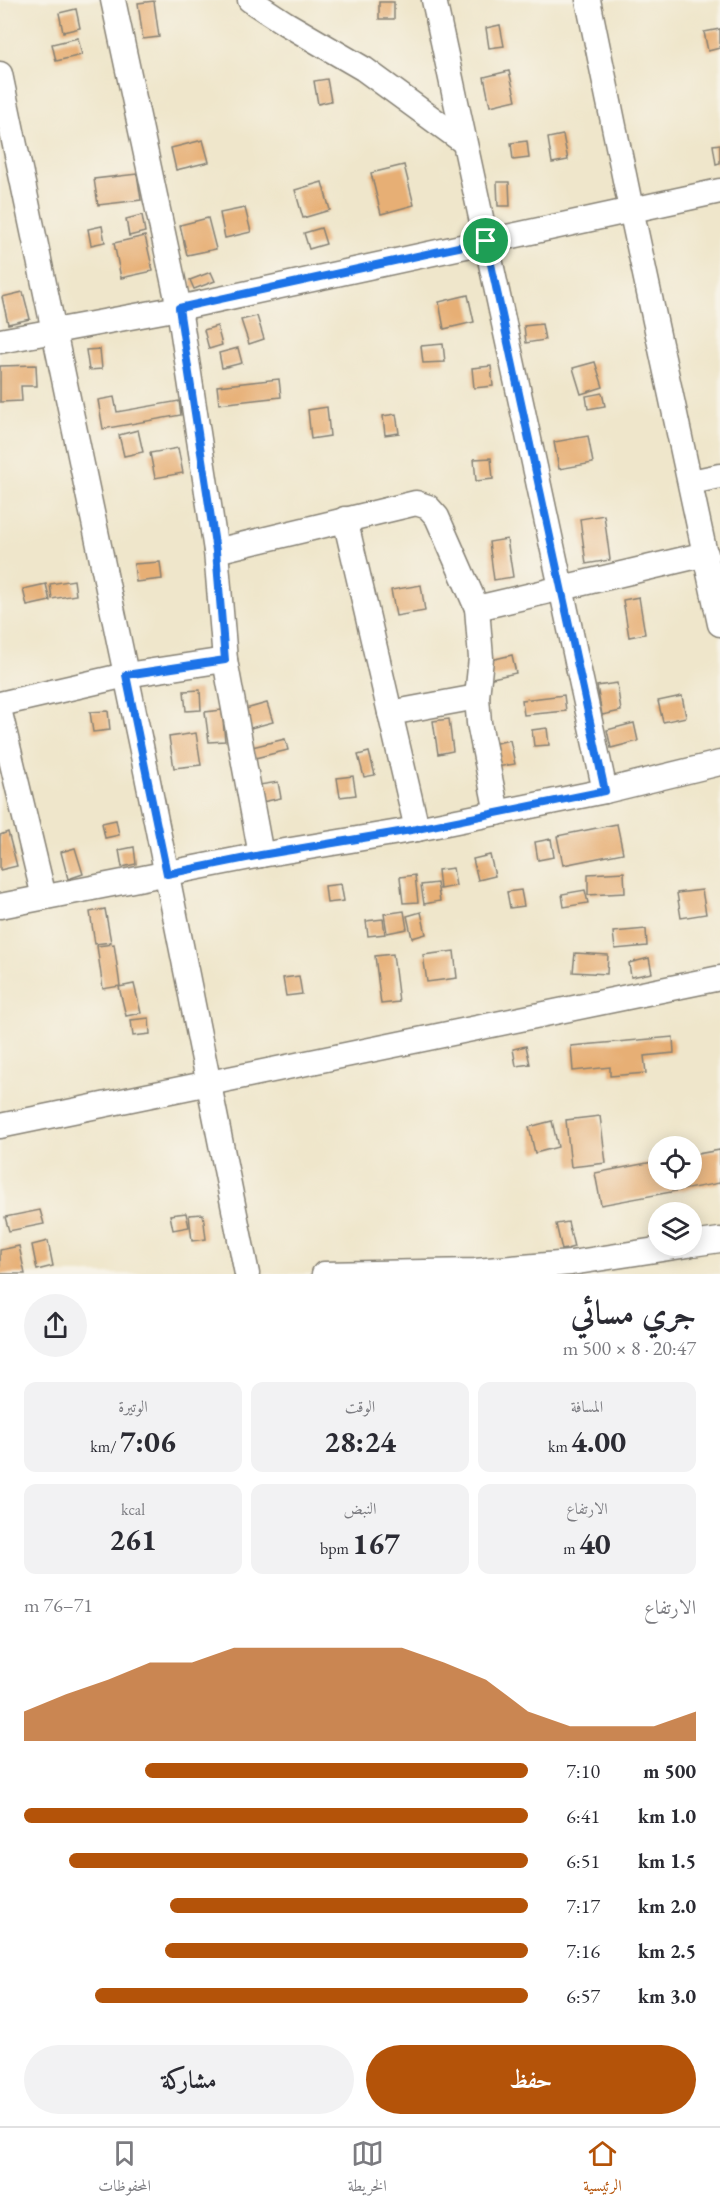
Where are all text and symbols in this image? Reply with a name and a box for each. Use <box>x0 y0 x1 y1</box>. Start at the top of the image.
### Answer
pin <box>460 215 511 266</box>
icon: arrive <box>469 224 502 257</box>
map controls <box>648 1136 702 1256</box>
button: locate <box>648 1136 702 1190</box>
button: layers <box>648 1202 702 1256</box>
text: جري مسائي <box>571 1291 696 1334</box>
button: share <box>24 1294 87 1357</box>
text: 20:47 · 8 × 500 m <box>563 1335 696 1361</box>
text: الوتيرة <box>118 1396 148 1417</box>
text: الوقت <box>345 1396 375 1417</box>
text: المسافة <box>571 1396 603 1417</box>
text: 7:06 <box>120 1422 176 1461</box>
text: 28:24 <box>324 1422 396 1461</box>
text: 4.00 <box>571 1422 626 1461</box>
text: /km <box>90 1436 120 1457</box>
text: km <box>548 1436 571 1457</box>
text: النبض <box>344 1498 376 1519</box>
text: الارتفاع <box>566 1498 608 1519</box>
text: kcal <box>121 1499 145 1520</box>
text: 261 <box>109 1520 157 1559</box>
text: 167 <box>352 1524 400 1563</box>
text: 40 <box>579 1524 611 1563</box>
text: bpm <box>320 1538 352 1559</box>
text: m <box>563 1538 579 1559</box>
text: 71–76 m <box>24 1592 93 1618</box>
text: الارتفاع <box>644 1594 696 1620</box>
text: 7:10 <box>566 1758 600 1784</box>
text: 500 m <box>643 1758 696 1784</box>
text: 6:41 <box>566 1803 600 1829</box>
text: 1.0 km <box>638 1803 696 1829</box>
text: 6:51 <box>566 1848 600 1874</box>
text: 1.5 km <box>638 1848 696 1874</box>
text: 7:17 <box>566 1893 600 1919</box>
text: 2.0 km <box>638 1893 696 1919</box>
text: 7:16 <box>566 1938 600 1964</box>
text: 2.5 km <box>638 1938 696 1964</box>
text: 6:57 <box>566 1983 600 2009</box>
text: 3.0 km <box>638 1983 696 2009</box>
button: مشاركة <box>24 2045 354 2114</box>
button: حفظ <box>366 2045 696 2114</box>
tab: المحفوظات <box>98 2137 151 2201</box>
tab: الخريطة <box>348 2137 387 2201</box>
tab: الرئيسية <box>583 2137 622 2201</box>

